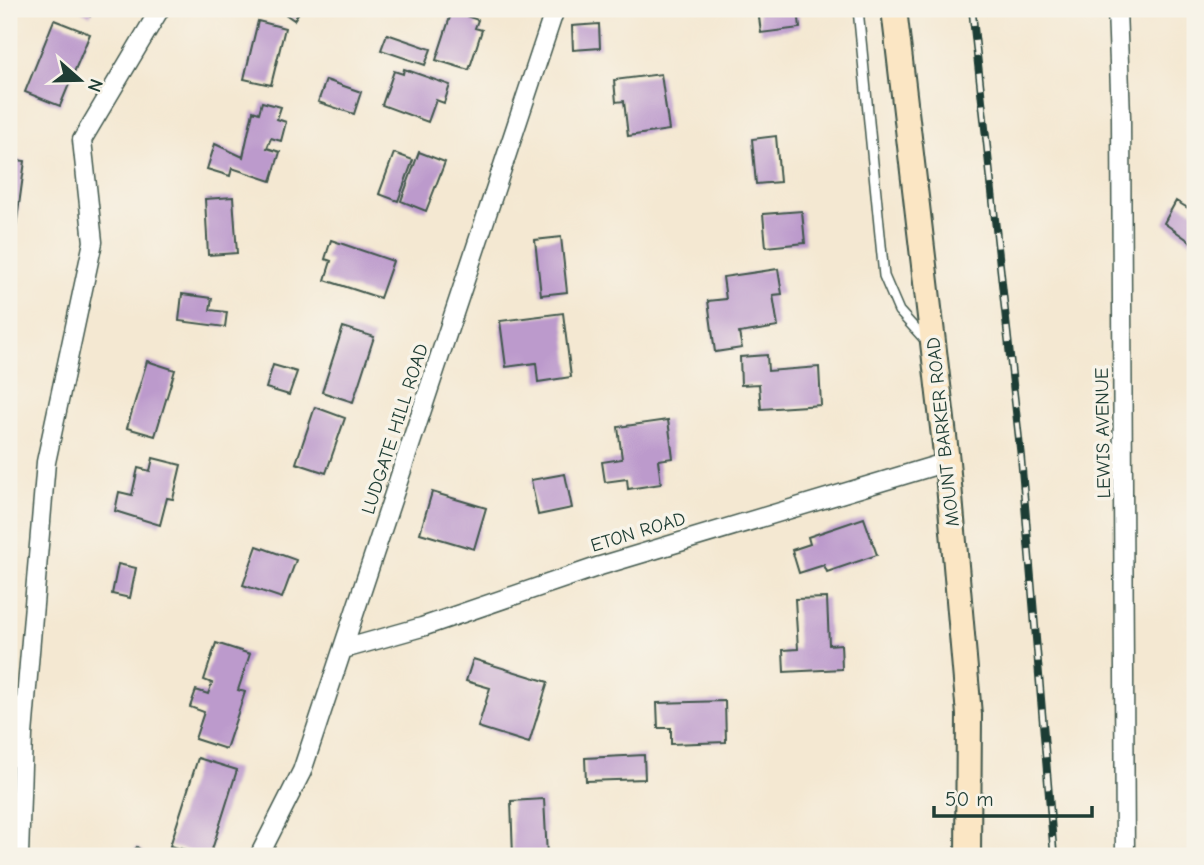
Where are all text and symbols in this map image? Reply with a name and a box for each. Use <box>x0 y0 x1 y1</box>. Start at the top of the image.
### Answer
north arrow <box>46 46 116 116</box>
text: N <box>83 76 107 95</box>
street label: MOUNT BARKER ROAD <box>922 336 964 528</box>
street label: LUDGATE HILL ROAD <box>357 341 433 517</box>
street label: LEWIS AVENUE <box>1091 367 1115 499</box>
street label: ETON ROAD <box>588 507 688 557</box>
scale bar <box>934 774 1092 818</box>
text: 50 m <box>945 787 994 811</box>

